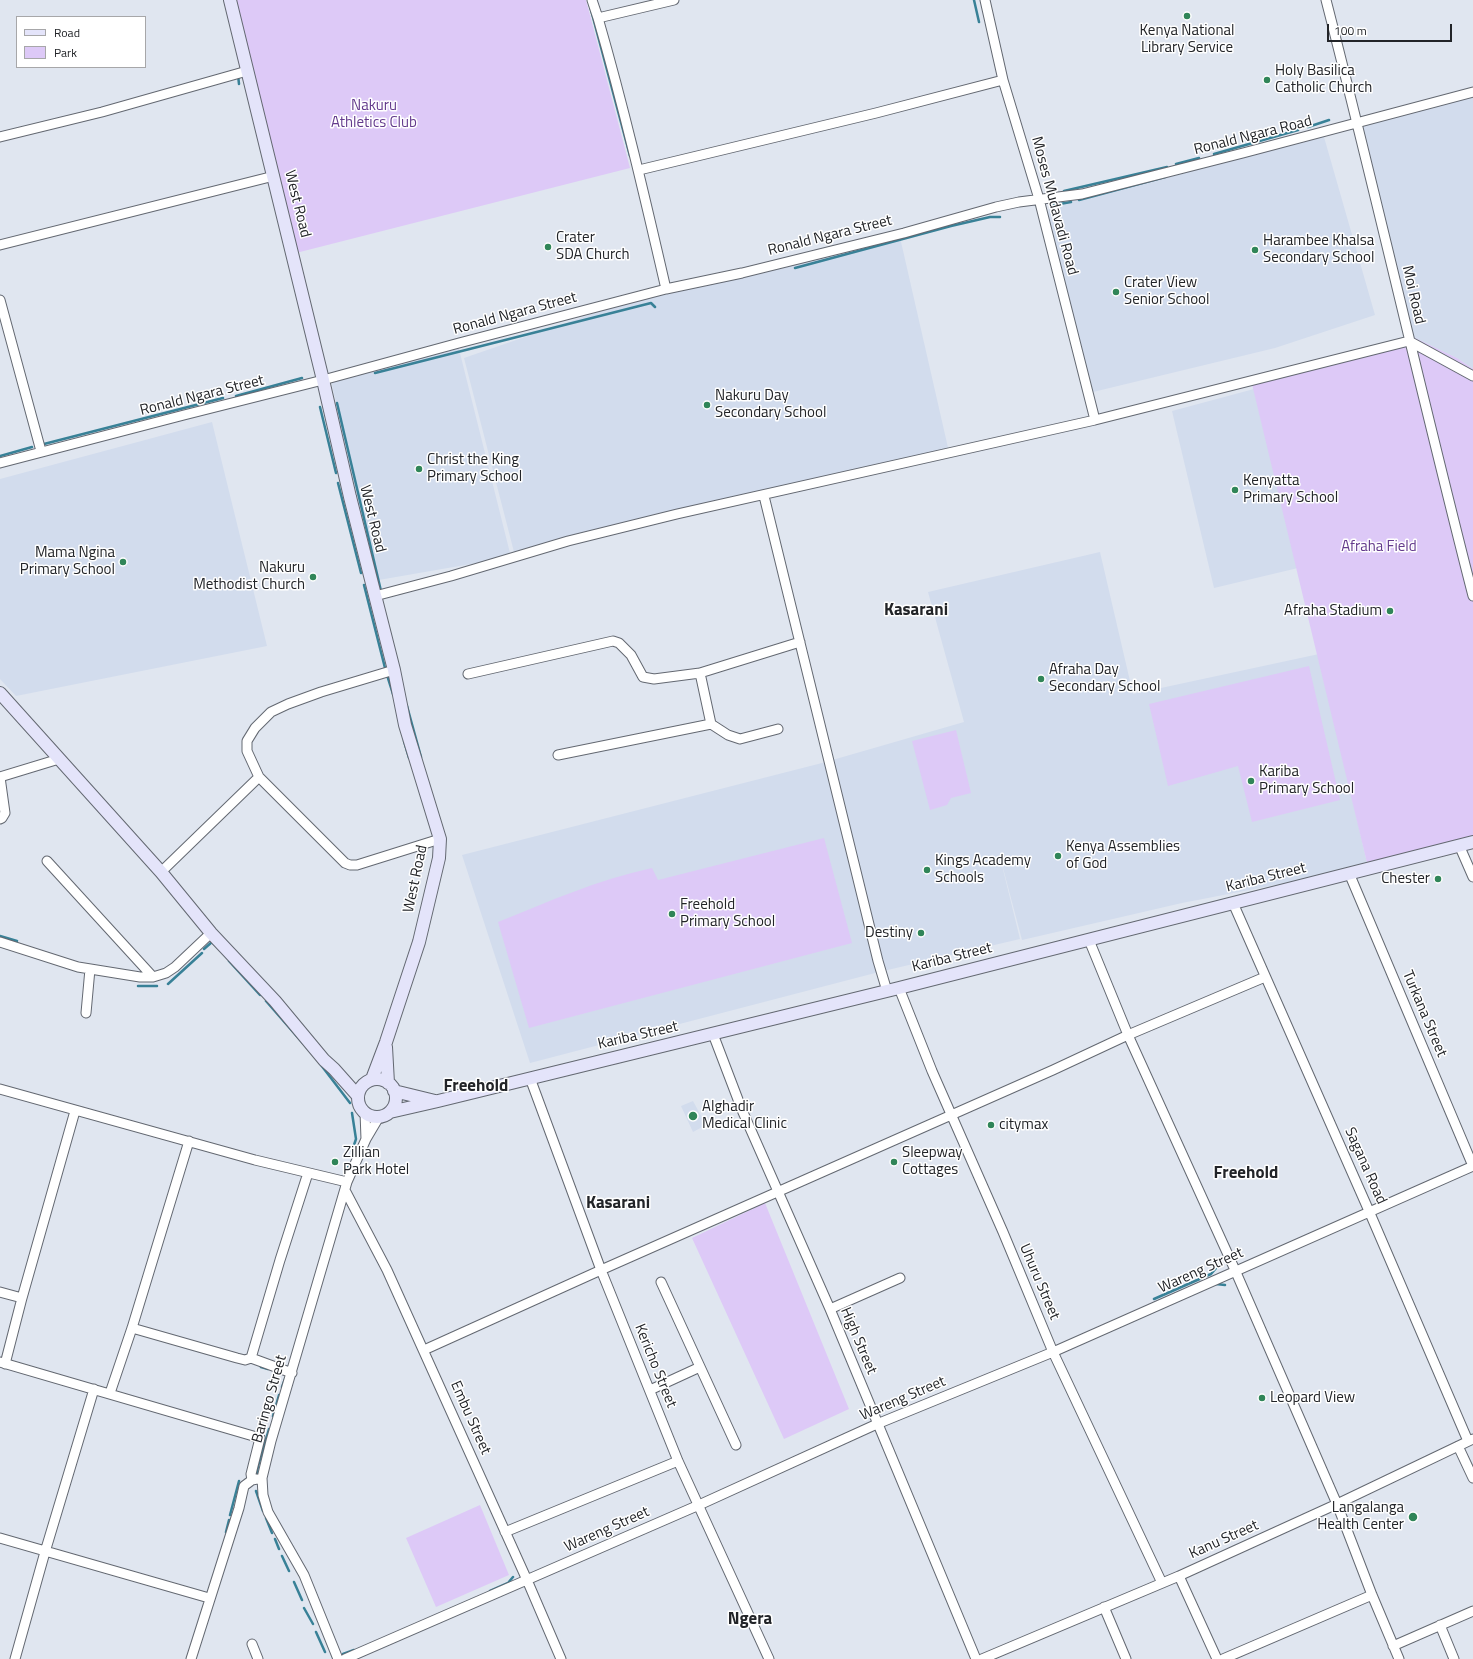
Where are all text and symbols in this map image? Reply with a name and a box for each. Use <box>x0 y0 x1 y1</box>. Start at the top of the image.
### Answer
marker: Kenya National Library Service <box>1182 11 1192 21</box>
legend <box>16 16 146 68</box>
scale bar <box>1329 16 1454 42</box>
text: 100 m <box>1334 21 1367 40</box>
place label: Kenya National Library Service <box>1140 22 1234 57</box>
text: Road <box>54 23 80 42</box>
text: Park <box>54 43 77 62</box>
place label: Holy Basilica Catholic Church <box>1275 62 1372 97</box>
marker: Holy Basilica Catholic Church <box>1262 75 1272 85</box>
park label: Nakuru Athletics Club <box>331 97 417 132</box>
street label: Ronald Ngara Road <box>1192 113 1314 159</box>
street label: Moses Mudavadi Road <box>1027 135 1081 277</box>
street label: West Road <box>280 169 314 239</box>
street label: Ronald Ngara Street <box>766 212 894 260</box>
place label: Crater SDA Church <box>556 229 630 264</box>
place label: Harambee Khalsa Secondary School <box>1263 232 1374 267</box>
marker: Crater SDA Church <box>543 242 553 252</box>
marker: Harambee Khalsa Secondary School <box>1250 245 1260 255</box>
street label: Moi Road <box>1398 264 1428 326</box>
place label: Crater View Senior School <box>1124 274 1209 309</box>
marker: Crater View Senior School <box>1111 287 1121 297</box>
street label: Ronald Ngara Street <box>451 289 579 339</box>
street label: Ronald Ngara Street <box>138 372 266 420</box>
place label: Nakuru Day Secondary School <box>715 387 826 422</box>
marker: Nakuru Day Secondary School <box>702 400 712 410</box>
place label: Christ the King Primary School <box>427 451 522 486</box>
marker: Christ the King Primary School <box>414 464 424 474</box>
place label: Kenyatta Primary School <box>1243 472 1338 507</box>
street label: West Road <box>355 484 389 554</box>
marker: Kenyatta Primary School <box>1230 485 1240 495</box>
park label: Afraha Field <box>1341 538 1417 556</box>
place label: Mama Ngina Primary School <box>20 544 115 579</box>
marker: Mama Ngina Primary School <box>118 557 128 567</box>
place label: Nakuru Methodist Church <box>193 559 305 594</box>
marker: Nakuru Methodist Church <box>308 572 318 582</box>
district label: Kasarani <box>884 601 948 621</box>
place label: Afraha Stadium <box>1284 602 1382 620</box>
marker: Afraha Stadium <box>1385 606 1395 616</box>
place label: Afraha Day Secondary School <box>1049 661 1160 696</box>
marker: Afraha Day Secondary School <box>1036 674 1046 684</box>
place label: Kariba Primary School <box>1259 763 1354 798</box>
marker: Kariba Primary School <box>1246 776 1256 786</box>
place label: Kenya Assemblies of God <box>1066 838 1180 873</box>
street label: West Road <box>400 844 432 914</box>
marker: Kenya Assemblies of God <box>1053 851 1063 861</box>
place label: Kings Academy Schools <box>935 852 1031 887</box>
street label: Kariba Street <box>1224 859 1308 897</box>
marker: Kings Academy Schools <box>922 865 932 875</box>
place label: Chester <box>1381 870 1430 888</box>
marker: Chester <box>1433 874 1443 884</box>
place label: Freehold Primary School <box>680 896 775 931</box>
marker: Freehold Primary School <box>667 909 677 919</box>
place label: Destiny <box>865 924 913 942</box>
marker: Destiny <box>916 928 926 938</box>
street label: Kariba Street <box>910 939 994 977</box>
street label: Turkana Street <box>1398 968 1450 1060</box>
street label: Kariba Street <box>596 1018 680 1054</box>
district label: Freehold <box>444 1077 508 1097</box>
place label: Alghadir Medical Clinic <box>702 1098 787 1133</box>
marker: Alghadir Medical Clinic <box>687 1110 699 1122</box>
place label: citymax <box>999 1116 1048 1134</box>
marker: citymax <box>986 1120 996 1130</box>
street label: Sagana Road <box>1340 1125 1390 1207</box>
place label: Zillian Park Hotel <box>343 1144 409 1179</box>
place label: Sleepway Cottages <box>902 1144 963 1179</box>
marker: Zillian Park Hotel <box>330 1157 340 1167</box>
marker: Sleepway Cottages <box>889 1157 899 1167</box>
district label: Freehold <box>1214 1164 1278 1184</box>
district label: Kasarani <box>586 1194 650 1214</box>
street label: Uhuru Street <box>1015 1241 1063 1323</box>
street label: Wareng Street <box>1156 1244 1246 1298</box>
street label: High Street <box>836 1305 880 1377</box>
street label: Kericho Street <box>630 1321 680 1411</box>
street label: Baringo Street <box>249 1353 291 1445</box>
street label: Wareng Street <box>858 1373 948 1425</box>
street label: Embu Street <box>446 1378 494 1458</box>
place label: Leopard View <box>1270 1389 1355 1407</box>
marker: Leopard View <box>1257 1393 1267 1403</box>
place label: Langalanga Health Center <box>1317 1499 1404 1534</box>
street label: Wareng Street <box>562 1503 652 1557</box>
marker: Langalanga Health Center <box>1407 1511 1419 1523</box>
street label: Kanu Street <box>1187 1517 1261 1563</box>
district label: Ngera <box>728 1610 772 1630</box>

